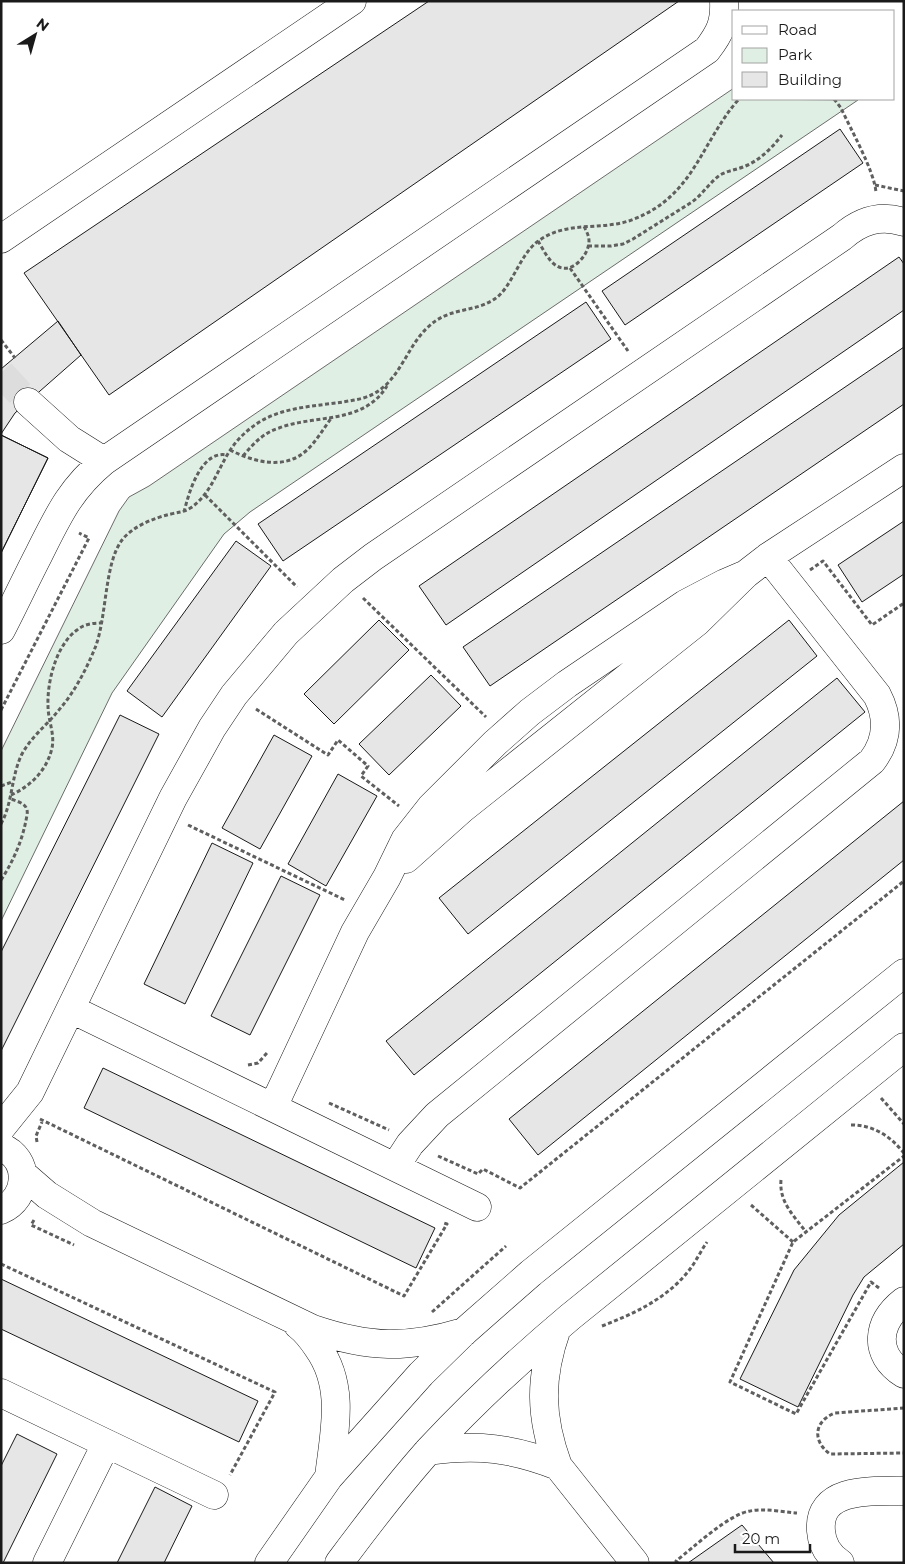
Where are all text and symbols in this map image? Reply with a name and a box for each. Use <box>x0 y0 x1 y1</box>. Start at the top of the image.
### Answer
north arrow <box>10 10 60 60</box>
legend <box>732 10 895 100</box>
text: N <box>33 14 53 35</box>
text: Road <box>778 20 817 39</box>
text: Park <box>778 45 812 64</box>
text: Building <box>778 70 842 89</box>
scale bar <box>735 1522 810 1554</box>
text: 20 m <box>742 1529 780 1548</box>

